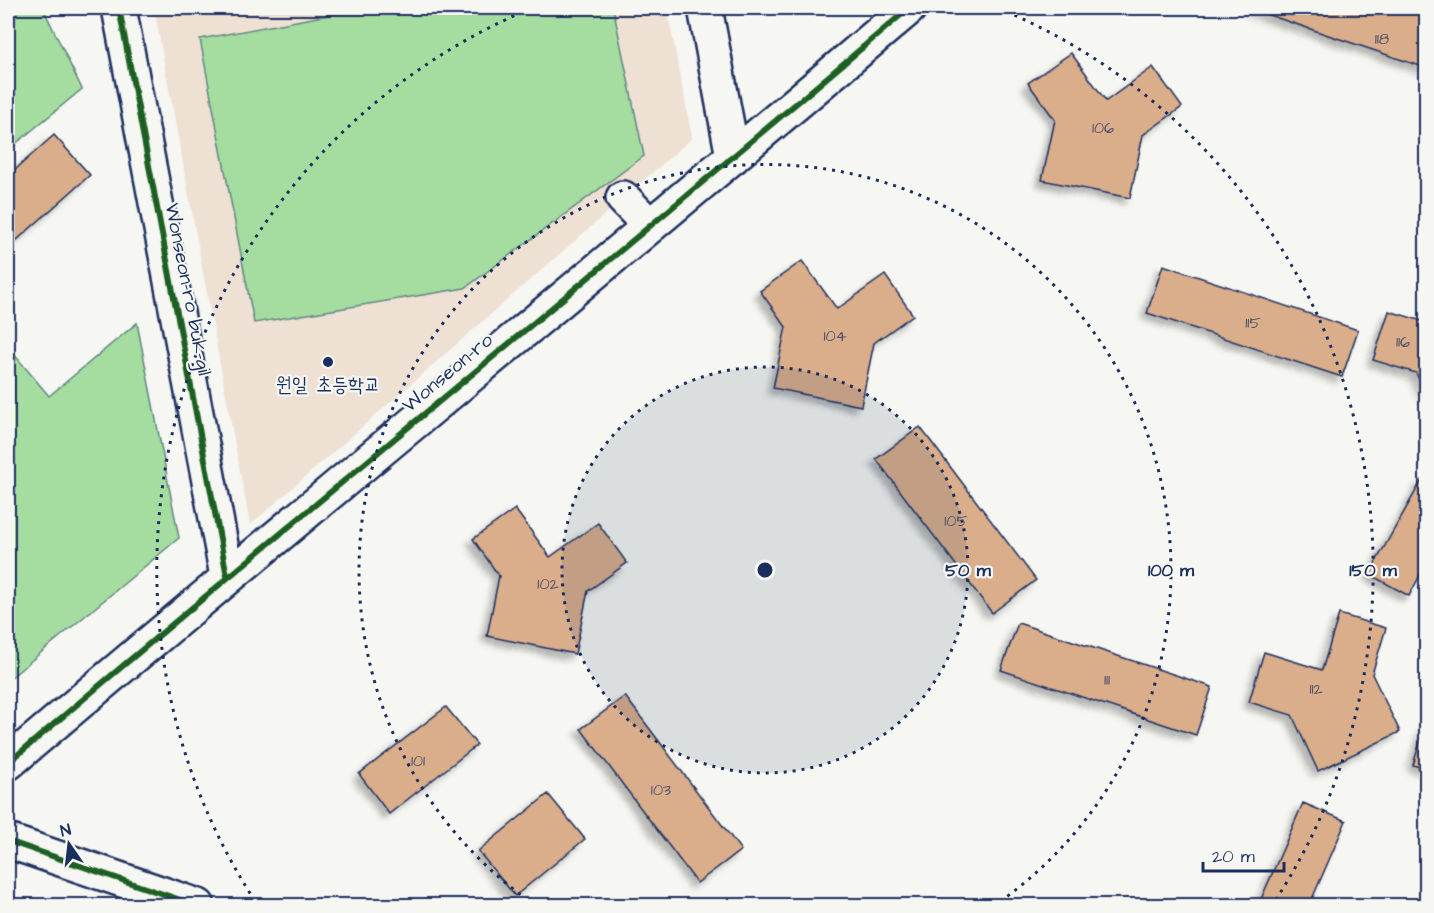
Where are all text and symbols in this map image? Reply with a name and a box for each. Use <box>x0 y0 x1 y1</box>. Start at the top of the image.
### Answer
house number: 118 <box>1375 28 1389 50</box>
house number: 106 <box>1092 117 1114 139</box>
street label: Wonseon-ro buk-gil <box>157 201 218 378</box>
house number: 115 <box>1245 312 1261 334</box>
house number: 104 <box>823 325 847 347</box>
street label: Wonseon-ro <box>396 326 499 419</box>
house number: 116 <box>1396 331 1410 353</box>
marker: 원일 초등학교 <box>321 355 335 369</box>
place label: 원일 초등학교 <box>276 371 380 399</box>
house number: 105 <box>944 510 968 532</box>
text: 50 m <box>945 558 992 583</box>
text: 100 m <box>1148 558 1195 583</box>
text: 150 m <box>1349 558 1398 583</box>
centre of rings <box>755 560 775 580</box>
house number: 102 <box>537 573 559 595</box>
house number: 111 <box>1104 669 1110 691</box>
house number: 112 <box>1309 678 1323 700</box>
house number: 101 <box>411 750 425 772</box>
house number: 103 <box>651 779 671 801</box>
north arrow <box>39 814 99 874</box>
text: N <box>58 819 73 842</box>
scale bar <box>1203 835 1284 873</box>
text: 20 m <box>1212 844 1255 869</box>

